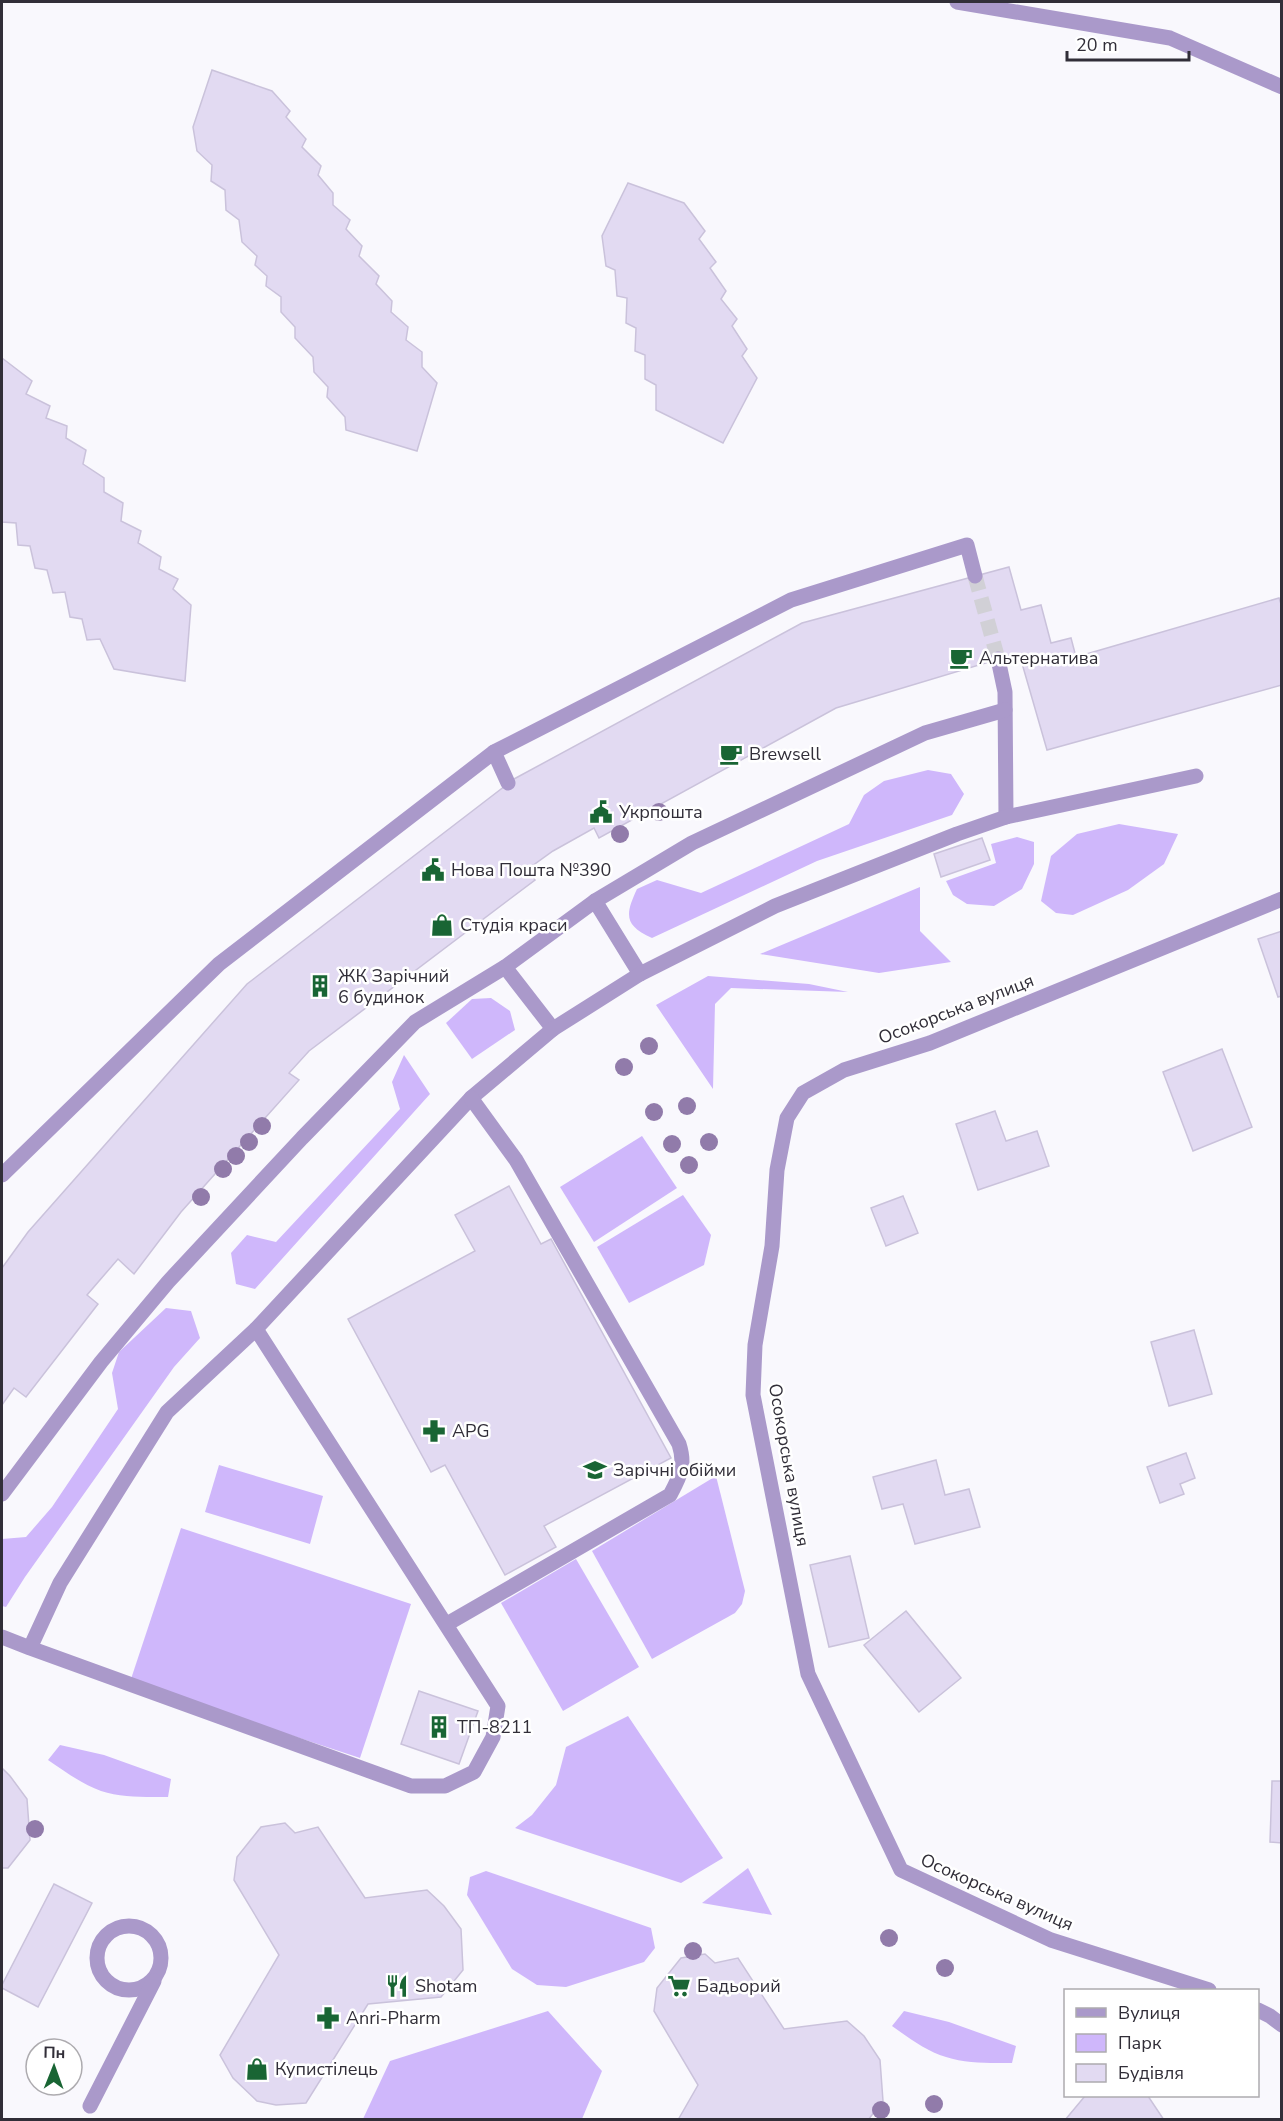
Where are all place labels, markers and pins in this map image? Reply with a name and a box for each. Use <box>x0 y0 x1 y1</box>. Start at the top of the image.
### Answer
cafe icon: Альтернатива <box>948 645 974 671</box>
place label: Альтернатива <box>979 646 1098 670</box>
cafe icon: Brewsell <box>718 741 744 767</box>
place label: Brewsell <box>749 742 821 766</box>
public building icon: Укрпошта <box>588 799 614 825</box>
place label: Укрпошта <box>618 800 703 824</box>
public building icon: Нова Пошта №390 <box>420 857 446 883</box>
place label: Нова Пошта №390 <box>451 858 611 882</box>
shop icon: Студія краси <box>429 912 455 938</box>
place label: Студія краси <box>460 913 568 937</box>
place label: ЖК Зарічний 6 будинок <box>338 964 449 1009</box>
building icon: ЖК Зарічний 6 будинок <box>307 973 333 999</box>
pharmacy icon: APG <box>421 1418 447 1444</box>
place label: APG <box>452 1419 489 1443</box>
school or university icon: Зарічні обійми <box>582 1457 608 1483</box>
place label: Зарічні обійми <box>613 1458 736 1482</box>
building icon: ТП-8211 <box>426 1714 452 1740</box>
place label: ТП-8211 <box>457 1715 532 1739</box>
restaurant icon: Shotam <box>384 1973 410 1999</box>
supermarket icon: Бадьорий <box>666 1973 692 1999</box>
place label: Shotam <box>415 1974 477 1998</box>
place label: Бадьорий <box>697 1974 781 1998</box>
pharmacy icon: Anri-Pharm <box>315 2005 341 2031</box>
place label: Anri-Pharm <box>346 2006 441 2030</box>
shop icon: Купистілець <box>244 2056 270 2082</box>
place label: Купистілець <box>275 2057 378 2081</box>

